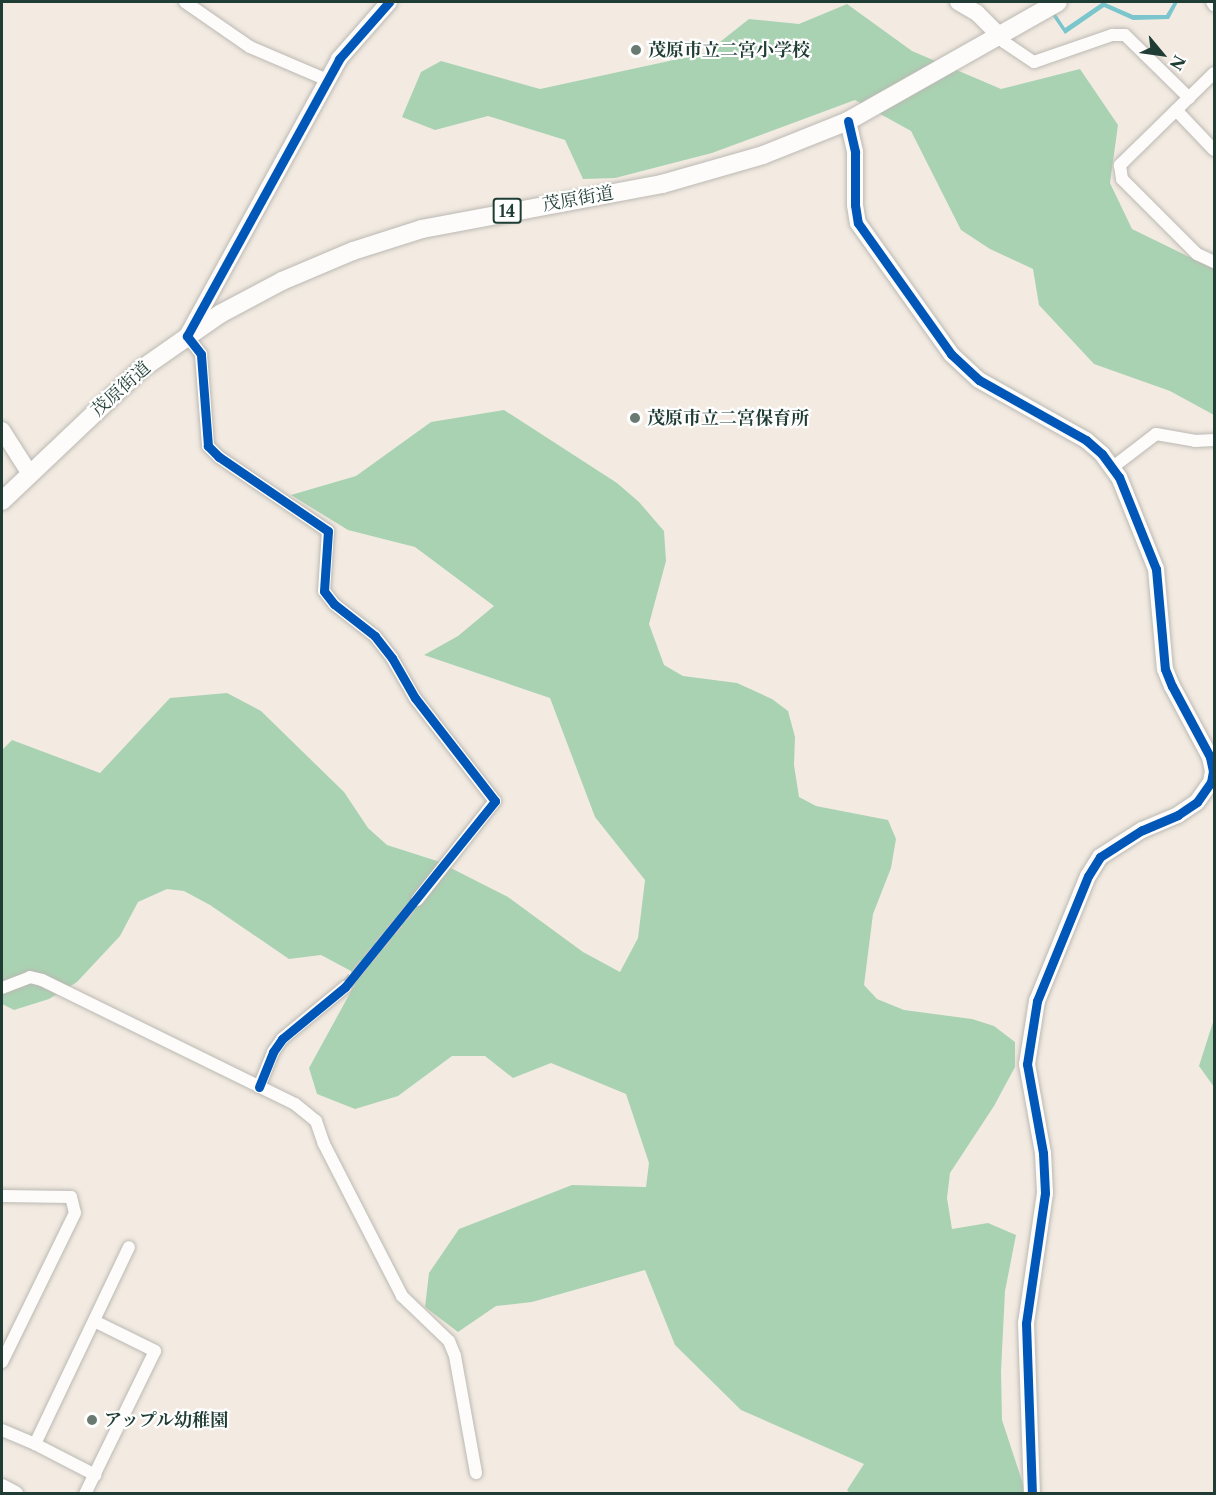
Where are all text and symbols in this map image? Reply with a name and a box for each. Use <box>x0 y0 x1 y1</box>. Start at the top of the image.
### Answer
north arrow <box>1132 24 1192 84</box>
place label: 茂原市立二宮小学校 <box>648 39 810 61</box>
marker: 茂原市立二宮小学校 <box>629 43 643 57</box>
text: N <box>1166 52 1190 74</box>
street label: 茂原街道 <box>541 182 615 216</box>
road number: 14 <box>492 198 522 224</box>
street label: 茂原街道 <box>87 357 155 421</box>
place label: 茂原市立二宮保育所 <box>647 407 809 429</box>
marker: 茂原市立二宮保育所 <box>628 411 642 425</box>
place label: アップル幼稚園 <box>104 1409 230 1431</box>
marker: アップル幼稚園 <box>85 1413 99 1427</box>

